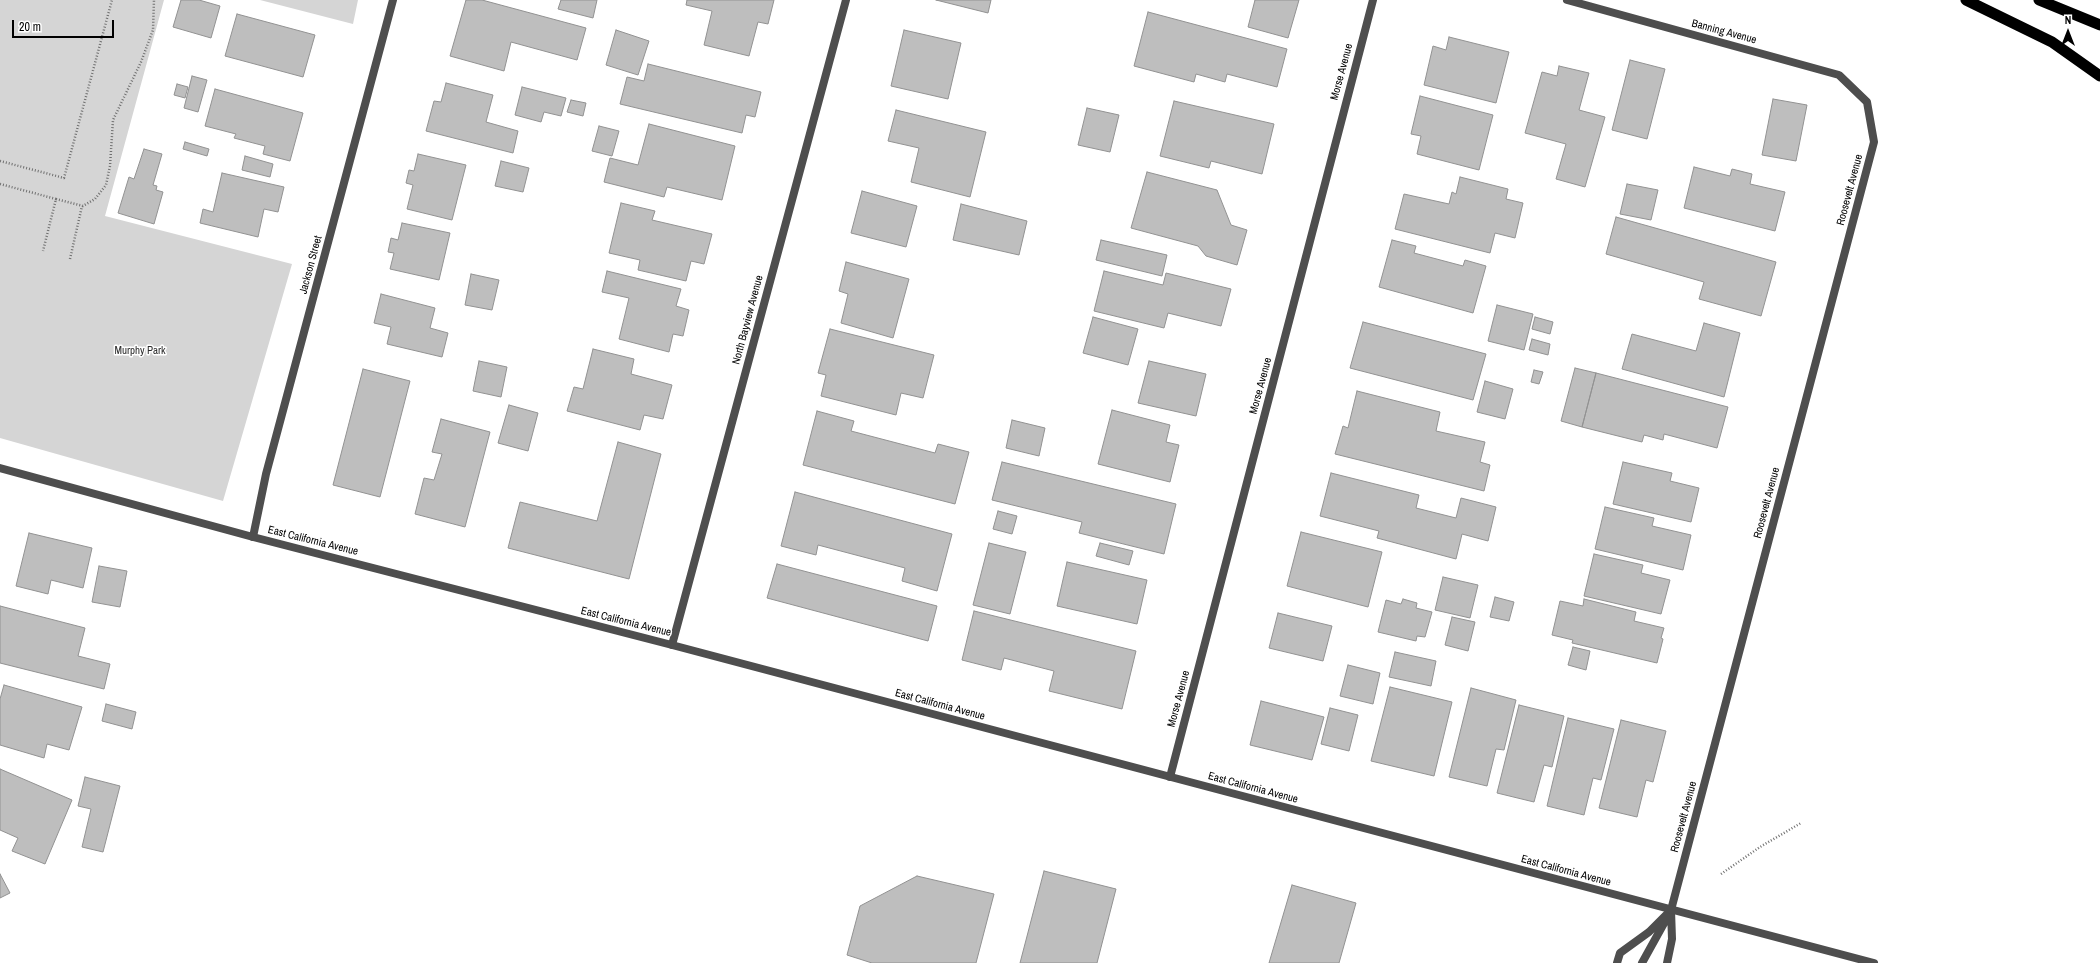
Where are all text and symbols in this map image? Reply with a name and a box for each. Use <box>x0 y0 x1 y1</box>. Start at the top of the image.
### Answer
scale bar <box>14 12 116 38</box>
north arrow <box>2048 12 2088 52</box>
text: N <box>2065 13 2071 27</box>
street label: Banning Avenue <box>1690 17 1758 47</box>
text: 20 m <box>19 19 41 35</box>
street label: Morse Avenue <box>1328 42 1356 102</box>
street label: Roosevelt Avenue <box>1834 153 1866 227</box>
street label: Jackson Street <box>297 234 325 296</box>
street label: North Bayview Avenue <box>730 274 766 366</box>
park label: Murphy Park <box>114 344 166 358</box>
street label: Morse Avenue <box>1247 356 1275 416</box>
street label: Roosevelt Avenue <box>1751 466 1783 540</box>
street label: East California Avenue <box>266 523 360 559</box>
street label: East California Avenue <box>579 604 673 640</box>
street label: Morse Avenue <box>1165 669 1193 729</box>
street label: East California Avenue <box>894 687 986 723</box>
street label: East California Avenue <box>1207 770 1299 806</box>
street label: Roosevelt Avenue <box>1668 780 1700 854</box>
street label: East California Avenue <box>1520 853 1612 889</box>

